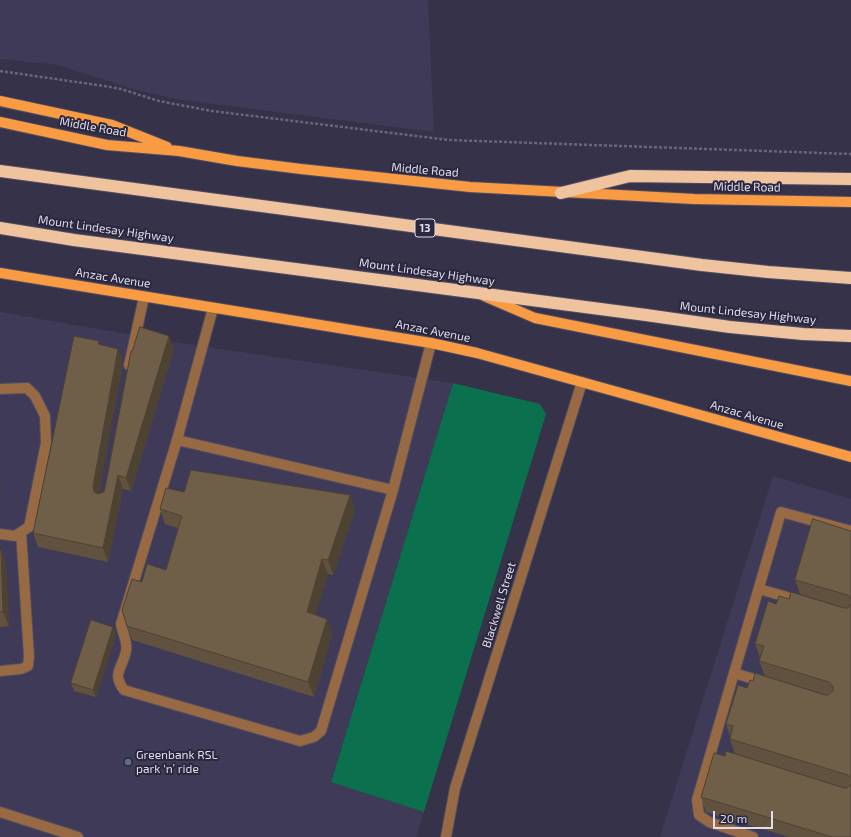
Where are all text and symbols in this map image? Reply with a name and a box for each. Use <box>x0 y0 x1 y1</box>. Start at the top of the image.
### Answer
street label: Middle Road <box>58 114 128 140</box>
street label: Middle Road <box>391 160 459 180</box>
street label: Middle Road <box>713 179 781 195</box>
street label: Mount Lindesay Highway <box>37 212 175 246</box>
road number: 13 <box>415 219 435 237</box>
street label: Mount Lindesay Highway <box>358 255 496 289</box>
street label: Anzac Avenue <box>74 265 152 291</box>
street label: Mount Lindesay Highway <box>679 299 817 327</box>
street label: Anzac Avenue <box>394 317 472 345</box>
street label: Anzac Avenue <box>709 398 785 432</box>
street label: Blackwell Street <box>479 560 519 650</box>
place label: Greenbank RSL park ‘n’ ride <box>136 748 218 776</box>
marker: Greenbank RSL park ‘n’ ride <box>123 757 133 767</box>
scale bar <box>715 803 775 829</box>
text: 20 m <box>720 811 747 825</box>

